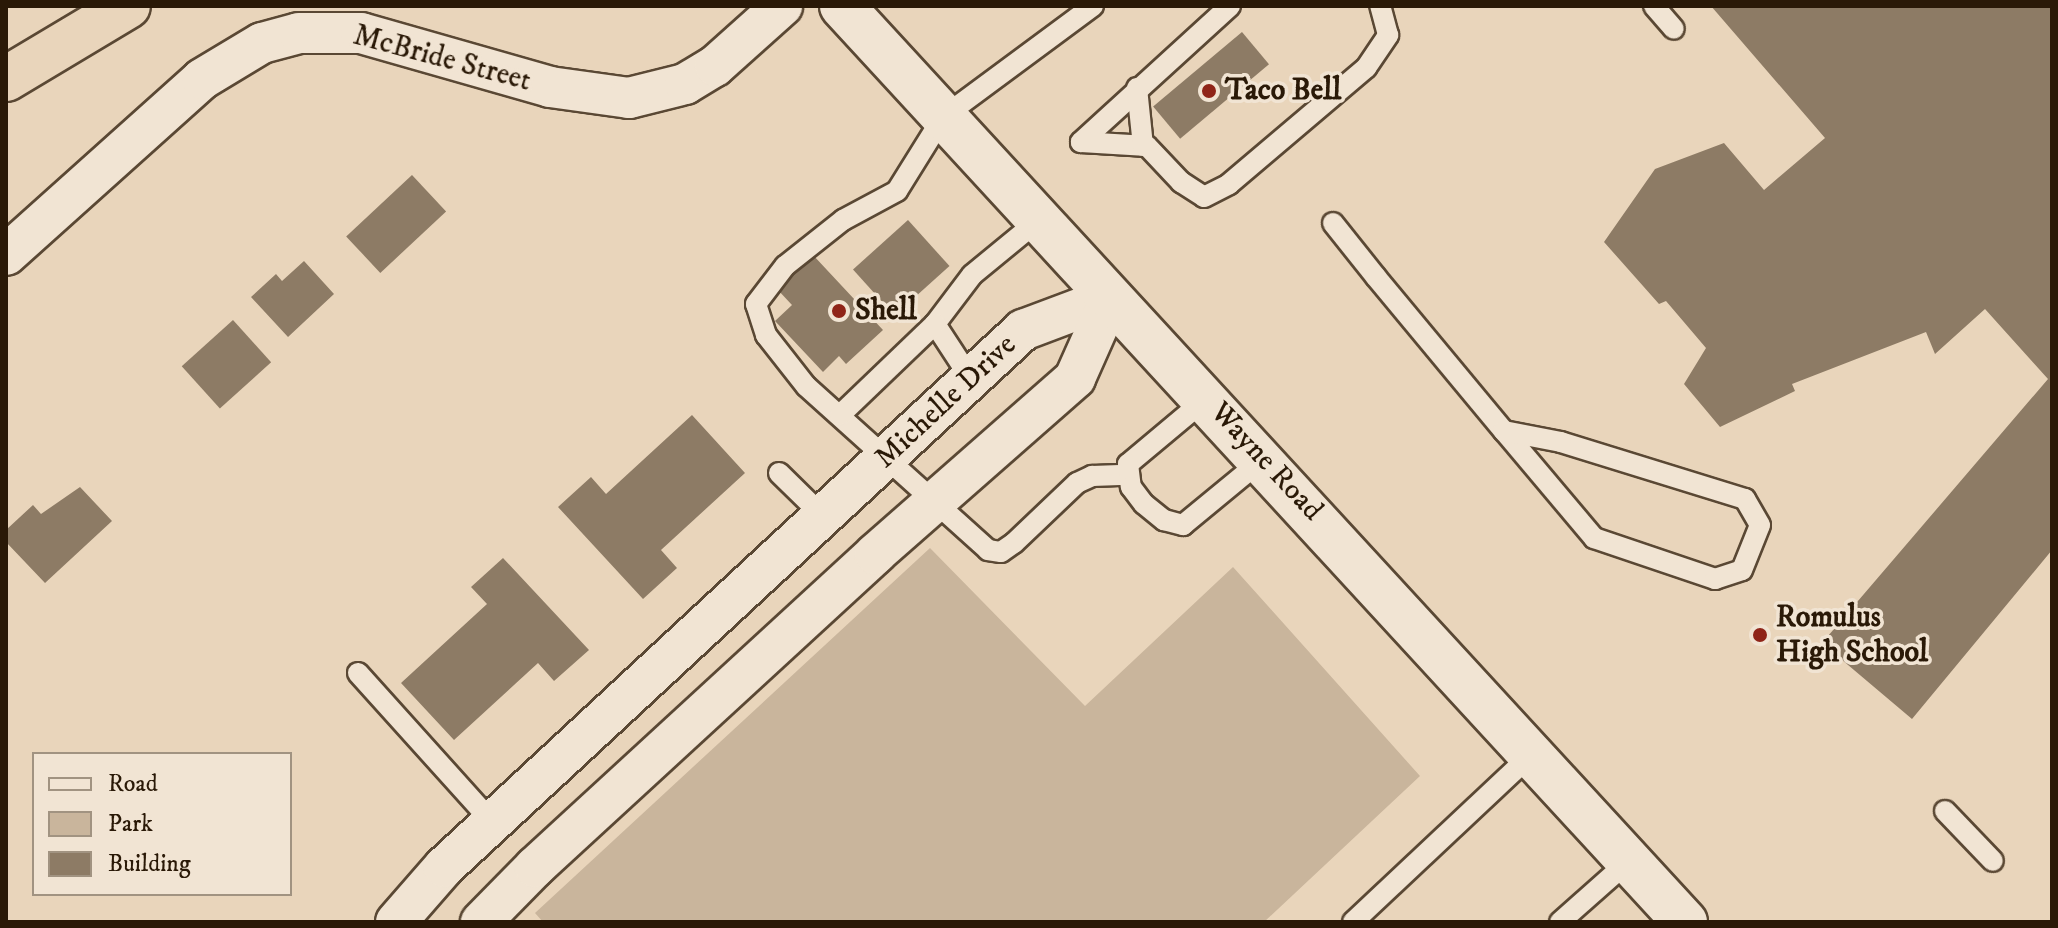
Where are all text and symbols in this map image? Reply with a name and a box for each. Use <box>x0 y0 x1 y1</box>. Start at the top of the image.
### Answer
street label: McBride Street <box>349 18 535 100</box>
place label: Taco Bell <box>1225 73 1341 109</box>
marker: Taco Bell <box>1200 82 1218 100</box>
place label: Shell <box>855 293 917 329</box>
marker: Shell <box>830 302 848 320</box>
street label: Michelle Drive <box>868 328 1024 476</box>
street label: Wayne Road <box>1202 395 1330 529</box>
place label: Romulus High School <box>1776 600 1928 670</box>
marker: Romulus High School <box>1751 626 1769 644</box>
legend <box>32 752 292 896</box>
text: Road <box>108 769 158 799</box>
text: Park <box>108 809 153 839</box>
text: Building <box>108 849 191 879</box>

